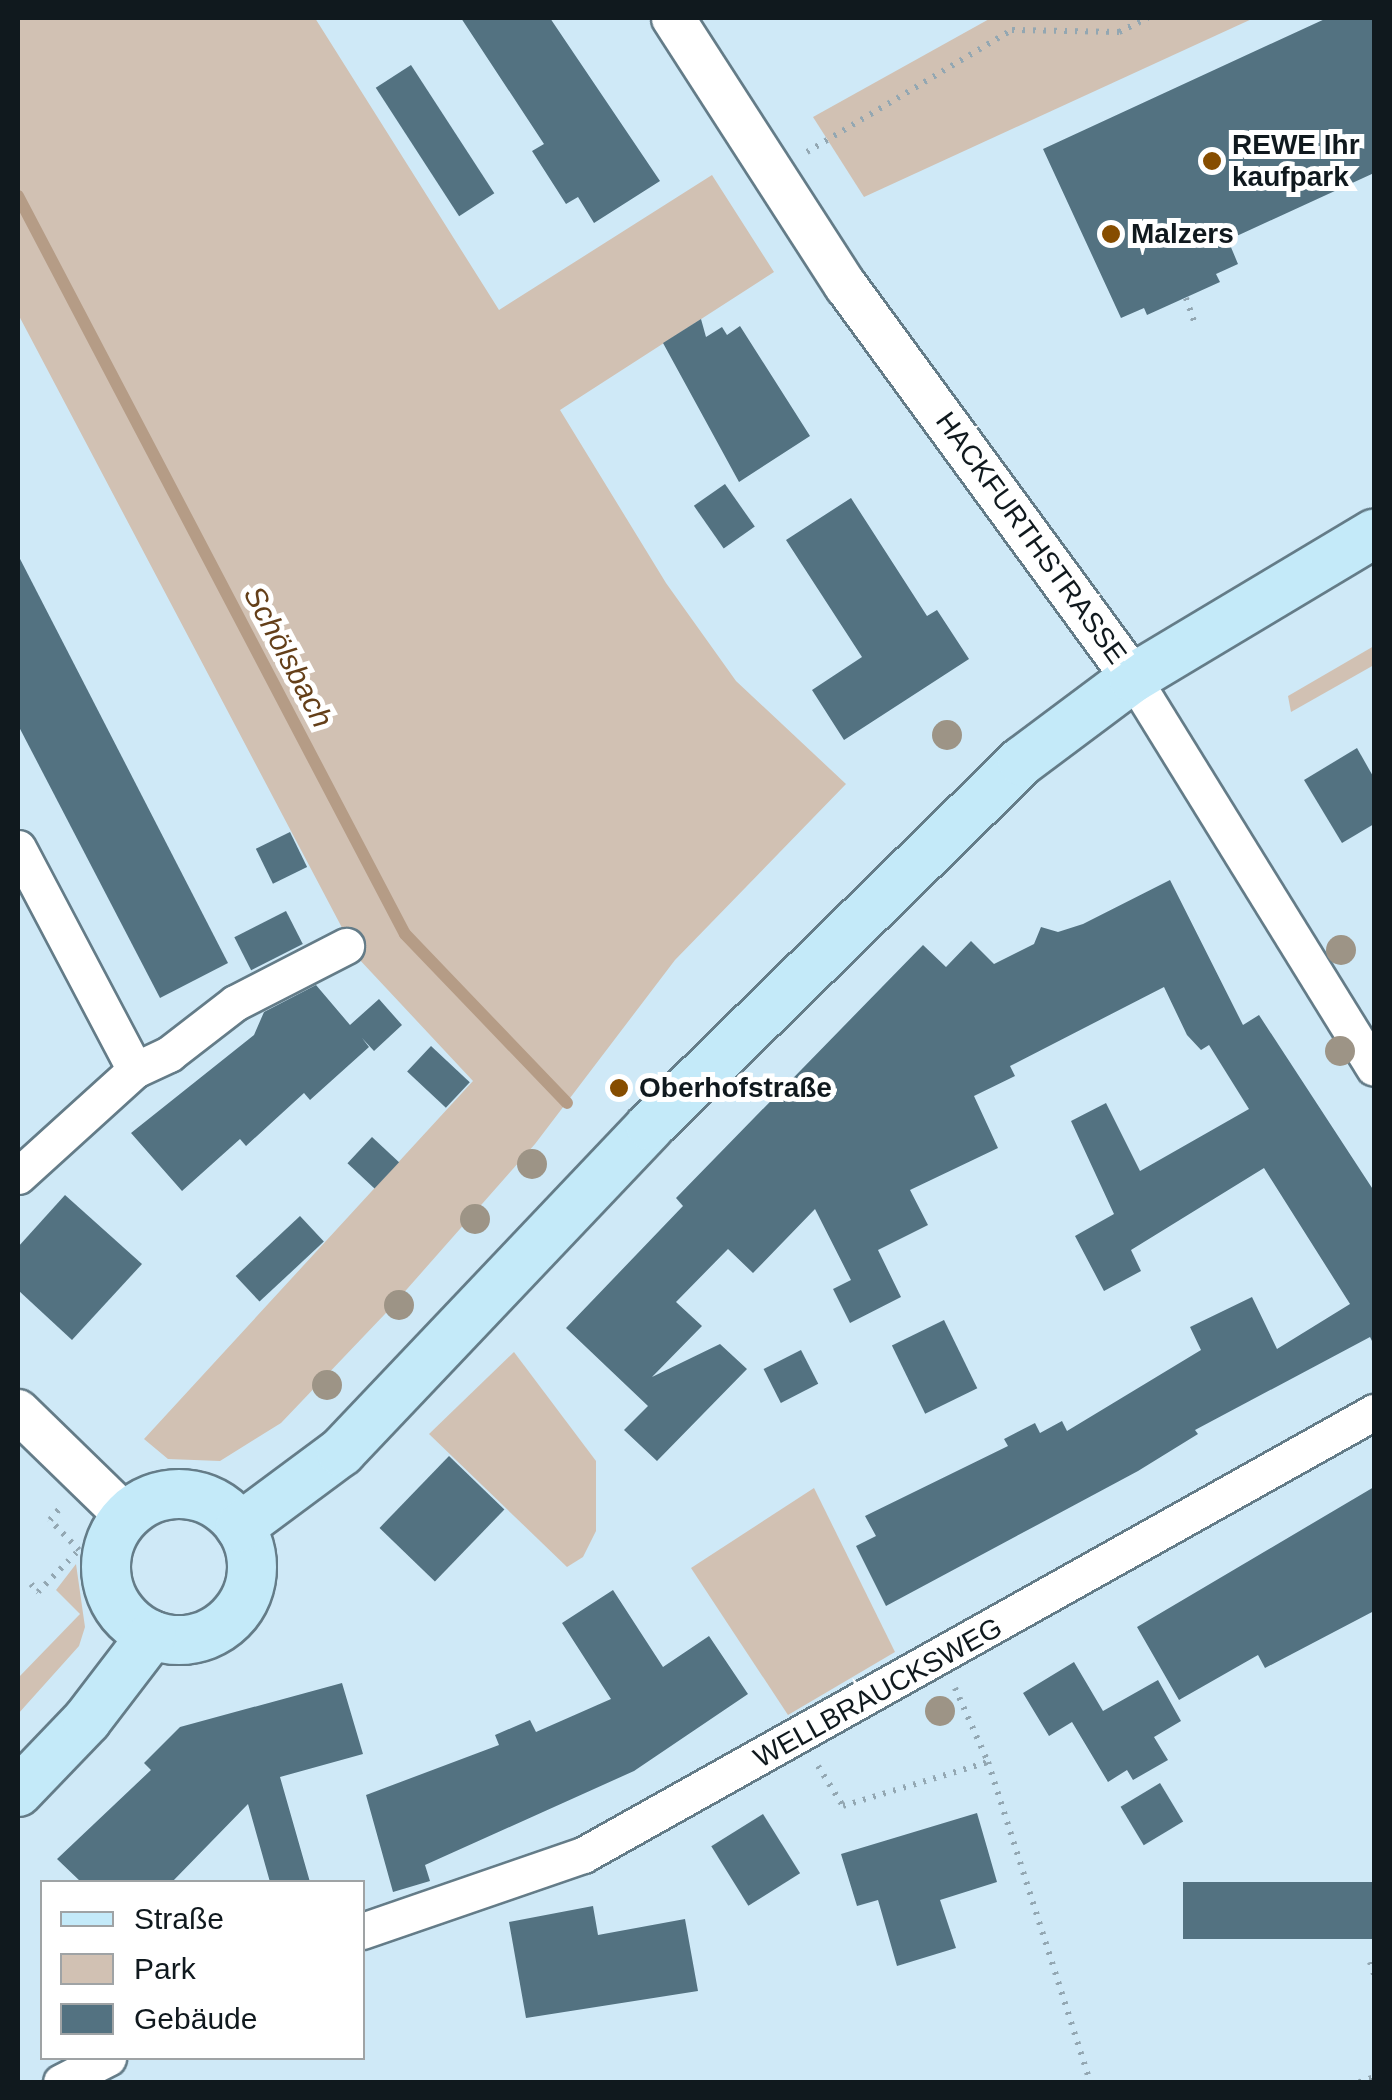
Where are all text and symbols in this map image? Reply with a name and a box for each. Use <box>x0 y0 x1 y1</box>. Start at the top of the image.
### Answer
place label: REWE Ihr kaufpark <box>1232 128 1360 194</box>
marker: REWE Ihr kaufpark <box>1201 150 1223 172</box>
place label: Malzers <box>1131 217 1234 251</box>
marker: Malzers <box>1100 223 1122 245</box>
street label: HACKFURTHSTRASSE <box>928 406 1134 670</box>
water label: Schölsbach <box>236 580 340 734</box>
place label: Oberhofstraße <box>639 1071 832 1105</box>
marker: Oberhofstraße <box>608 1077 630 1099</box>
street label: WELLBRAUCKSWEG <box>748 1611 1008 1775</box>
legend <box>40 1880 365 2060</box>
text: Straße <box>134 1902 224 1935</box>
text: Park <box>134 1952 196 1985</box>
text: Gebäude <box>134 2002 257 2035</box>

